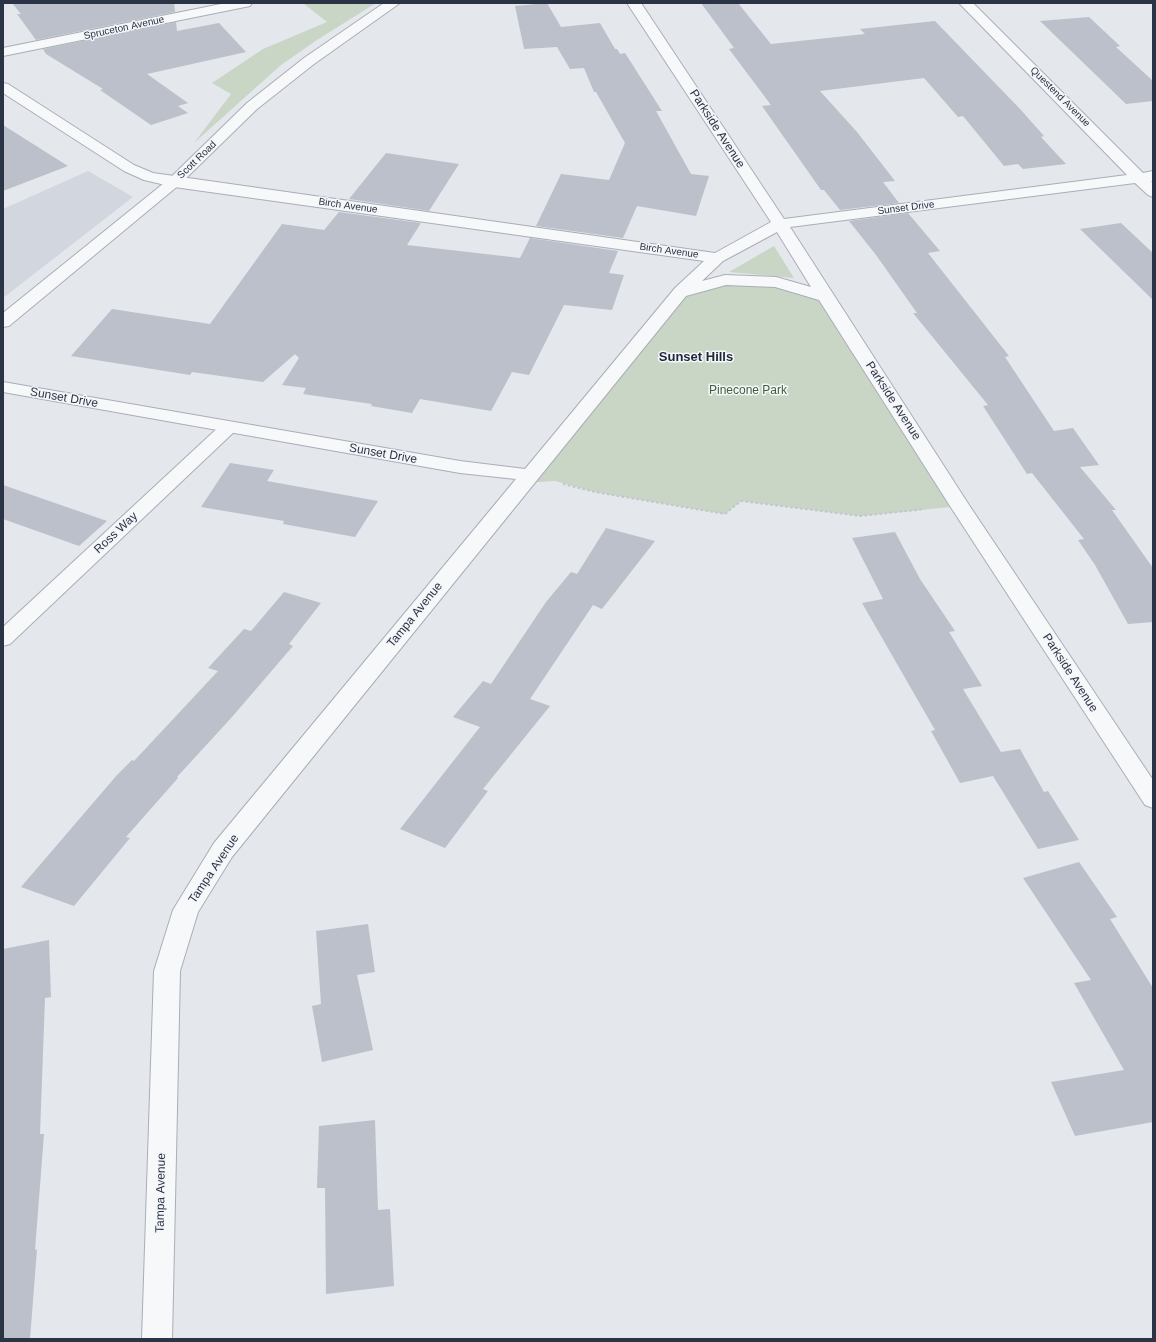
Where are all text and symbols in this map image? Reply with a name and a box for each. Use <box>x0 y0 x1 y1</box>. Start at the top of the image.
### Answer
street label: Spruceton Avenue <box>83 14 165 42</box>
street label: Questend Avenue <box>1028 65 1092 129</box>
street label: Parkside Avenue <box>686 87 748 171</box>
street label: Scott Road <box>175 139 219 181</box>
street label: Birch Avenue <box>318 196 378 216</box>
street label: Sunset Drive <box>877 199 935 217</box>
street label: Birch Avenue <box>639 241 699 261</box>
district label: Sunset Hills <box>659 349 733 365</box>
street label: Parkside Avenue <box>862 359 924 443</box>
park label: Pinecone Park <box>709 384 787 398</box>
street label: Sunset Drive <box>29 385 99 411</box>
street label: Sunset Drive <box>348 441 418 467</box>
street label: Ross Way <box>91 509 141 557</box>
street label: Tampa Avenue <box>384 579 446 651</box>
street label: Parkside Avenue <box>1039 631 1101 715</box>
street label: Tampa Avenue <box>186 832 242 906</box>
street label: Tampa Avenue <box>153 1153 169 1233</box>

